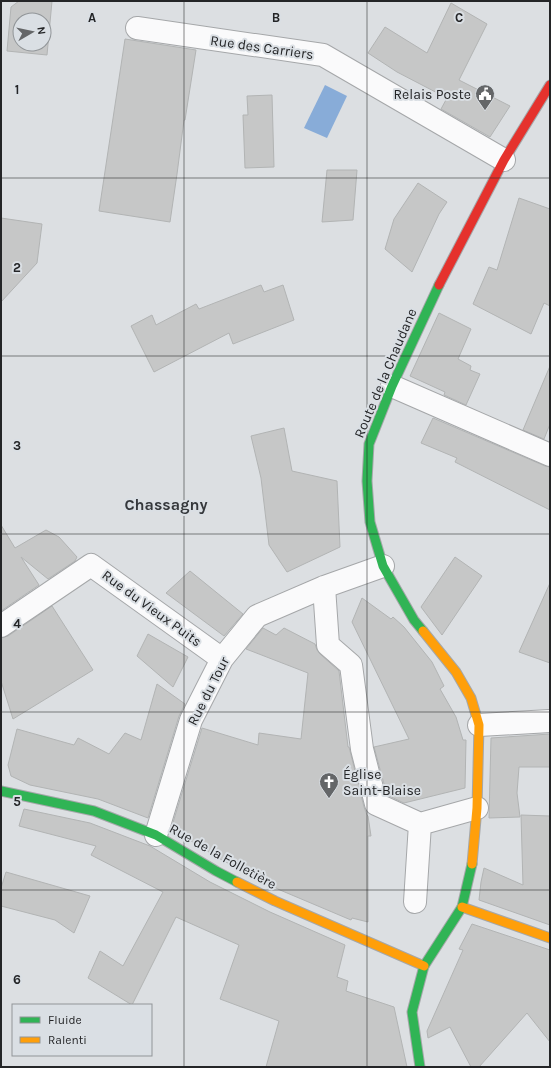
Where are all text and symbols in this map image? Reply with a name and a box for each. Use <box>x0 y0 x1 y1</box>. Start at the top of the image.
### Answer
text: A <box>88 10 96 25</box>
text: B <box>272 10 280 25</box>
text: C <box>455 10 463 25</box>
north arrow <box>12 12 52 52</box>
text: N <box>34 26 48 35</box>
street label: Rue des Carriers <box>209 32 315 63</box>
text: 1 <box>15 82 19 97</box>
public building icon: Relais Poste <box>474 83 496 111</box>
place label: Relais Poste <box>394 86 471 103</box>
text: 2 <box>13 260 21 275</box>
street label: Route de la Chaudane <box>350 306 420 441</box>
text: 3 <box>13 438 21 453</box>
district label: Chassagny <box>124 495 208 514</box>
street label: Rue du Vieux Puits <box>99 567 205 650</box>
text: 4 <box>13 616 21 631</box>
street label: Rue du Tour <box>184 653 233 728</box>
place label: Église Saint-Blaise <box>343 765 421 799</box>
church icon: Église Saint-Blaise <box>318 771 340 799</box>
text: 5 <box>13 794 21 809</box>
street label: Rue de la Folletière <box>166 820 279 893</box>
text: 6 <box>13 972 21 987</box>
legend <box>12 1004 152 1056</box>
text: Fluide <box>48 1013 82 1027</box>
text: Ralenti <box>48 1033 87 1047</box>

